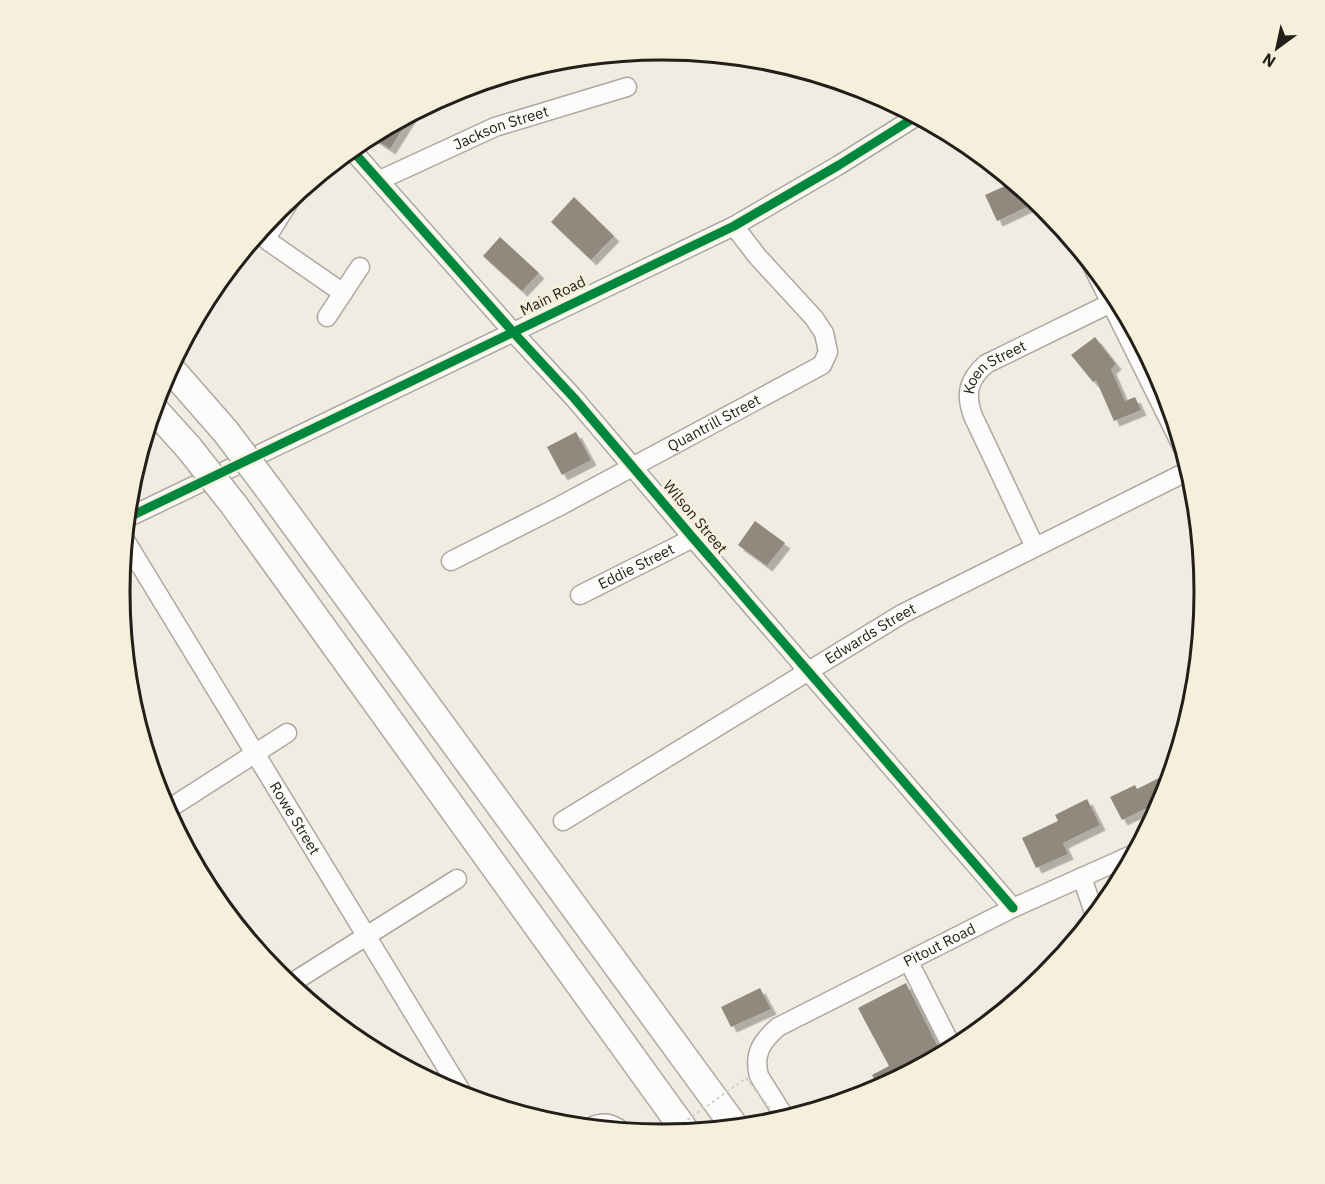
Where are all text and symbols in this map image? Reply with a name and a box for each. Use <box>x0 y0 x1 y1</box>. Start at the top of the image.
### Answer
north arrow <box>1247 18 1307 78</box>
text: N <box>1259 49 1279 72</box>
street label: Jackson Street <box>450 101 551 154</box>
street label: Main Road <box>517 272 589 320</box>
street label: Koen Street <box>959 336 1029 396</box>
street label: Quantrill Street <box>664 390 764 455</box>
street label: Wilson Street <box>659 476 732 557</box>
street label: Eddie Street <box>595 539 677 593</box>
street label: Edwards Street <box>821 599 919 668</box>
street label: Rowe Street <box>266 778 325 858</box>
street label: Pitout Road <box>900 919 979 971</box>

